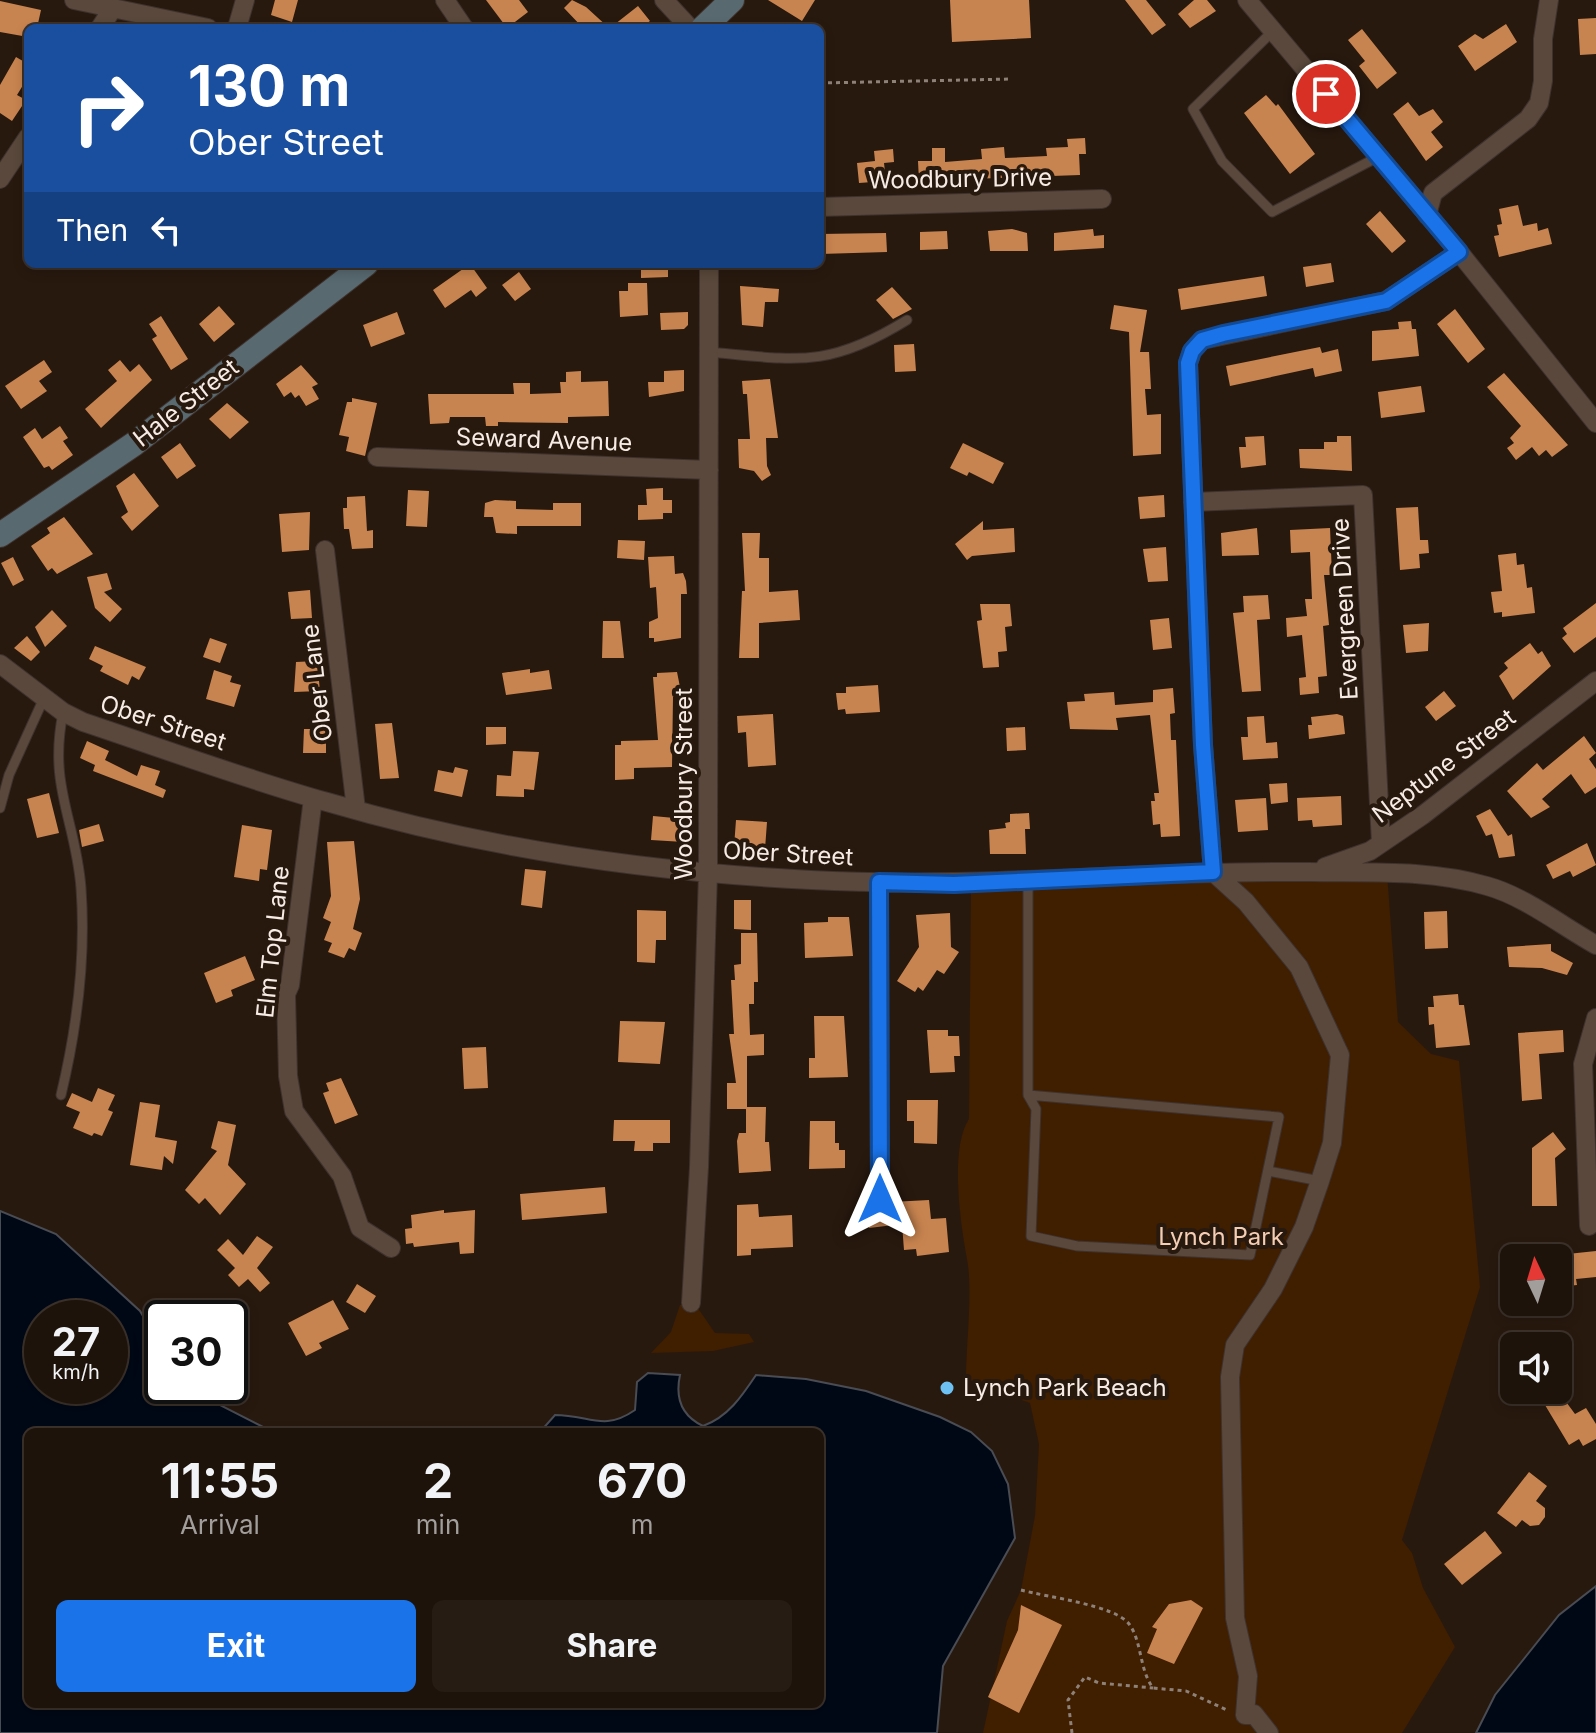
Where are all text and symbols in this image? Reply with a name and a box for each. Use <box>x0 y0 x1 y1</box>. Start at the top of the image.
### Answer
text: 130 m <box>188 52 350 120</box>
icon: right <box>56 56 160 160</box>
pin <box>1292 60 1360 128</box>
icon: arrive <box>1304 72 1348 116</box>
text: Ober Street <box>188 120 384 164</box>
street label: Woodbury Drive <box>868 162 1052 195</box>
icon: left <box>144 208 188 252</box>
text: Then <box>56 212 128 248</box>
street label: Hale Street <box>127 352 244 453</box>
street label: Seward Avenue <box>455 422 633 457</box>
street label: Evergreen Drive <box>1325 517 1364 701</box>
street label: Ober Lane <box>295 623 338 743</box>
street label: Woodbury Street <box>669 688 698 880</box>
street label: Ober Street <box>97 689 230 757</box>
street label: Neptune Street <box>1367 702 1521 829</box>
street label: Ober Street <box>722 836 854 871</box>
street label: Elm Top Lane <box>250 865 295 1019</box>
position arrow <box>838 1157 922 1241</box>
park label: Lynch Park <box>1158 1222 1284 1251</box>
north arrow <box>1500 1244 1572 1316</box>
map controls <box>1500 1244 1572 1404</box>
speed limit sign: 30 <box>144 1300 248 1404</box>
text: 27 <box>52 1317 100 1366</box>
button: sound <box>1500 1332 1572 1404</box>
text: km/h <box>52 1360 100 1384</box>
place label: Lynch Park Beach <box>963 1373 1167 1402</box>
marker: Lynch Park Beach <box>938 1379 956 1397</box>
text: 11:55 <box>161 1451 279 1510</box>
text: 2 <box>423 1451 453 1510</box>
text: 670 <box>597 1451 687 1510</box>
text: Arrival <box>180 1509 260 1540</box>
text: min <box>416 1509 460 1540</box>
text: m <box>631 1509 654 1540</box>
button: Exit <box>56 1600 416 1692</box>
button: Share <box>432 1600 792 1692</box>

